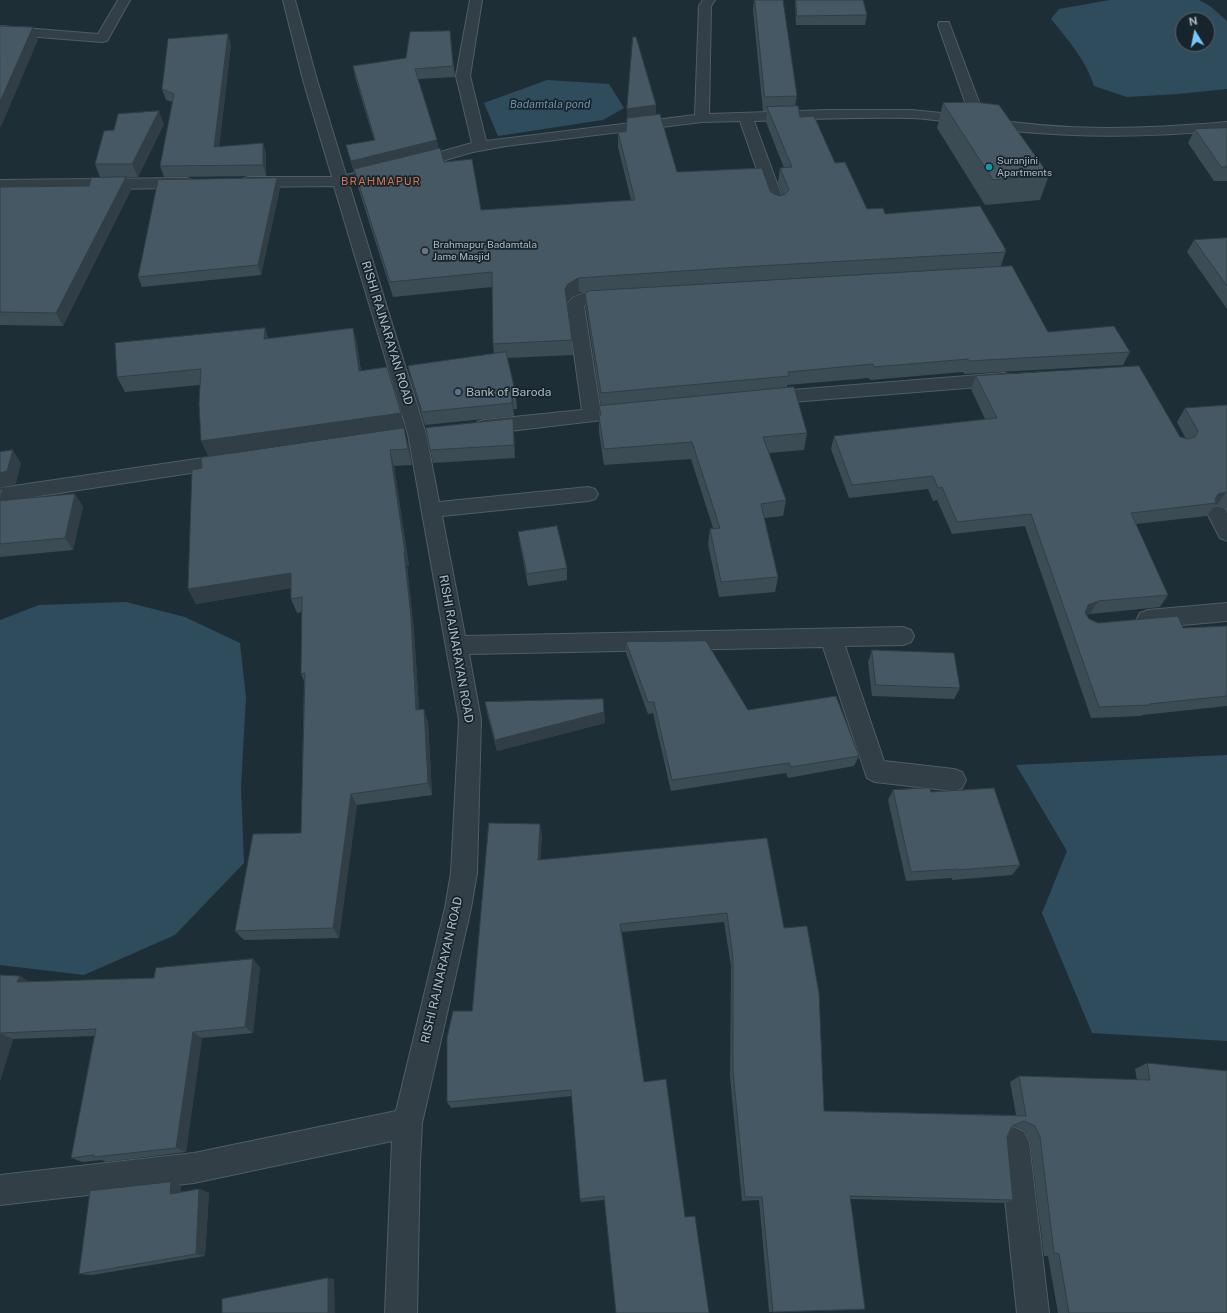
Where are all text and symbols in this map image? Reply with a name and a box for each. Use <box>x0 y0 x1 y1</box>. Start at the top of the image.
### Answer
north arrow <box>1175 12 1215 52</box>
text: N <box>1188 15 1198 28</box>
water label: Badamtala pond <box>510 98 590 112</box>
place label: Suranjini Apartments <box>997 155 1052 178</box>
marker: Suranjini Apartments <box>984 162 994 172</box>
district label: BRAHMAPUR <box>341 175 421 189</box>
place label: Brahmapur Badamtala Jame Masjid <box>433 239 537 262</box>
marker: Brahmapur Badamtala Jame Masjid <box>420 246 430 256</box>
street label: RISHI RAJNARAYAN ROAD <box>358 259 416 407</box>
place label: Bank of Baroda <box>466 385 551 399</box>
marker: Bank of Baroda <box>453 387 463 397</box>
street label: RISHI RAJNARAYAN ROAD <box>436 574 476 724</box>
street label: RISHI RAJNARAYAN ROAD <box>418 895 466 1045</box>

